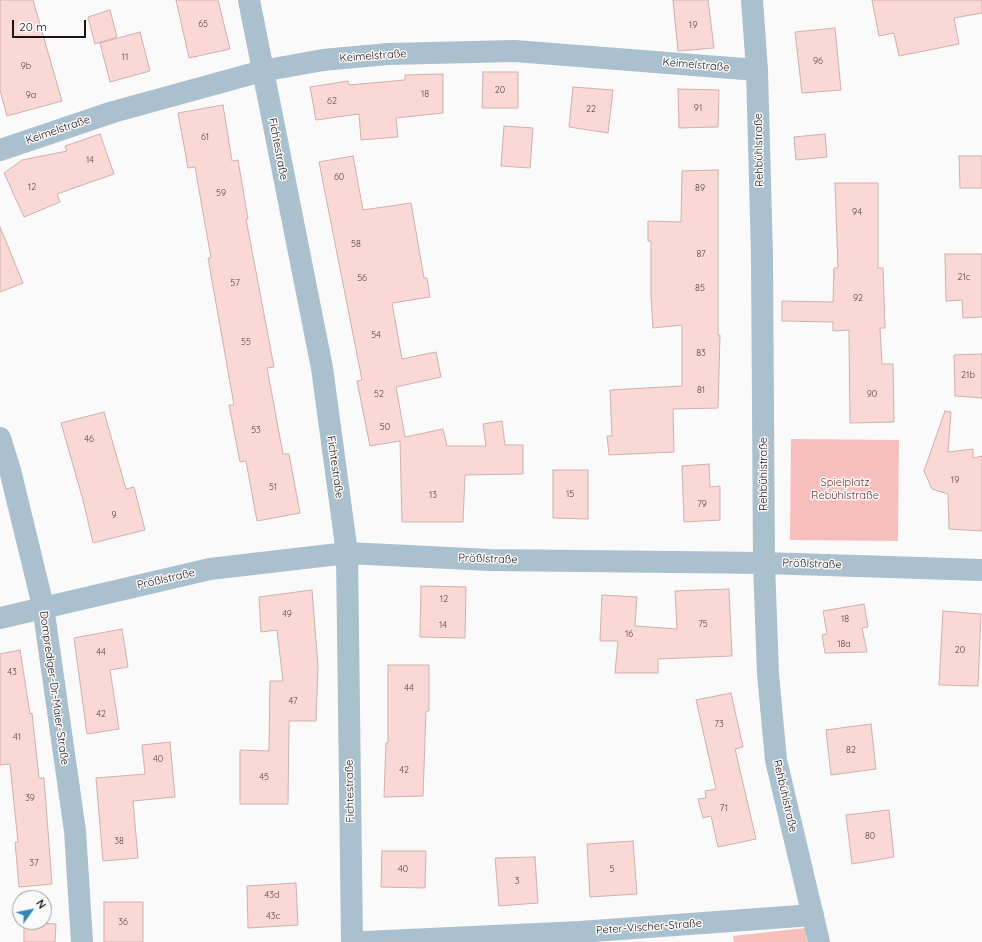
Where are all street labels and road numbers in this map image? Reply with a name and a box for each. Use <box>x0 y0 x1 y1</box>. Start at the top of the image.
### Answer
street label: Keimelstraße <box>339 47 407 65</box>
street label: Keimelstraße <box>662 56 730 74</box>
street label: Keimelstraße <box>24 113 92 147</box>
street label: Rehbühlstraße <box>752 113 766 187</box>
street label: Fichtestraße <box>266 117 290 181</box>
street label: Fichtestraße <box>324 435 346 499</box>
street label: Rehbühlstraße <box>757 437 771 511</box>
street label: Prößlstraße <box>458 551 518 567</box>
street label: Prößlstraße <box>782 556 842 572</box>
street label: Prößlstraße <box>136 566 196 592</box>
street label: Domprediger-Dr.-Maier-Straße <box>37 610 71 766</box>
street label: Rehbühlstraße <box>770 758 800 834</box>
street label: Fichtestraße <box>343 759 357 823</box>
street label: Peter-Vischer-Straße <box>596 917 702 937</box>

